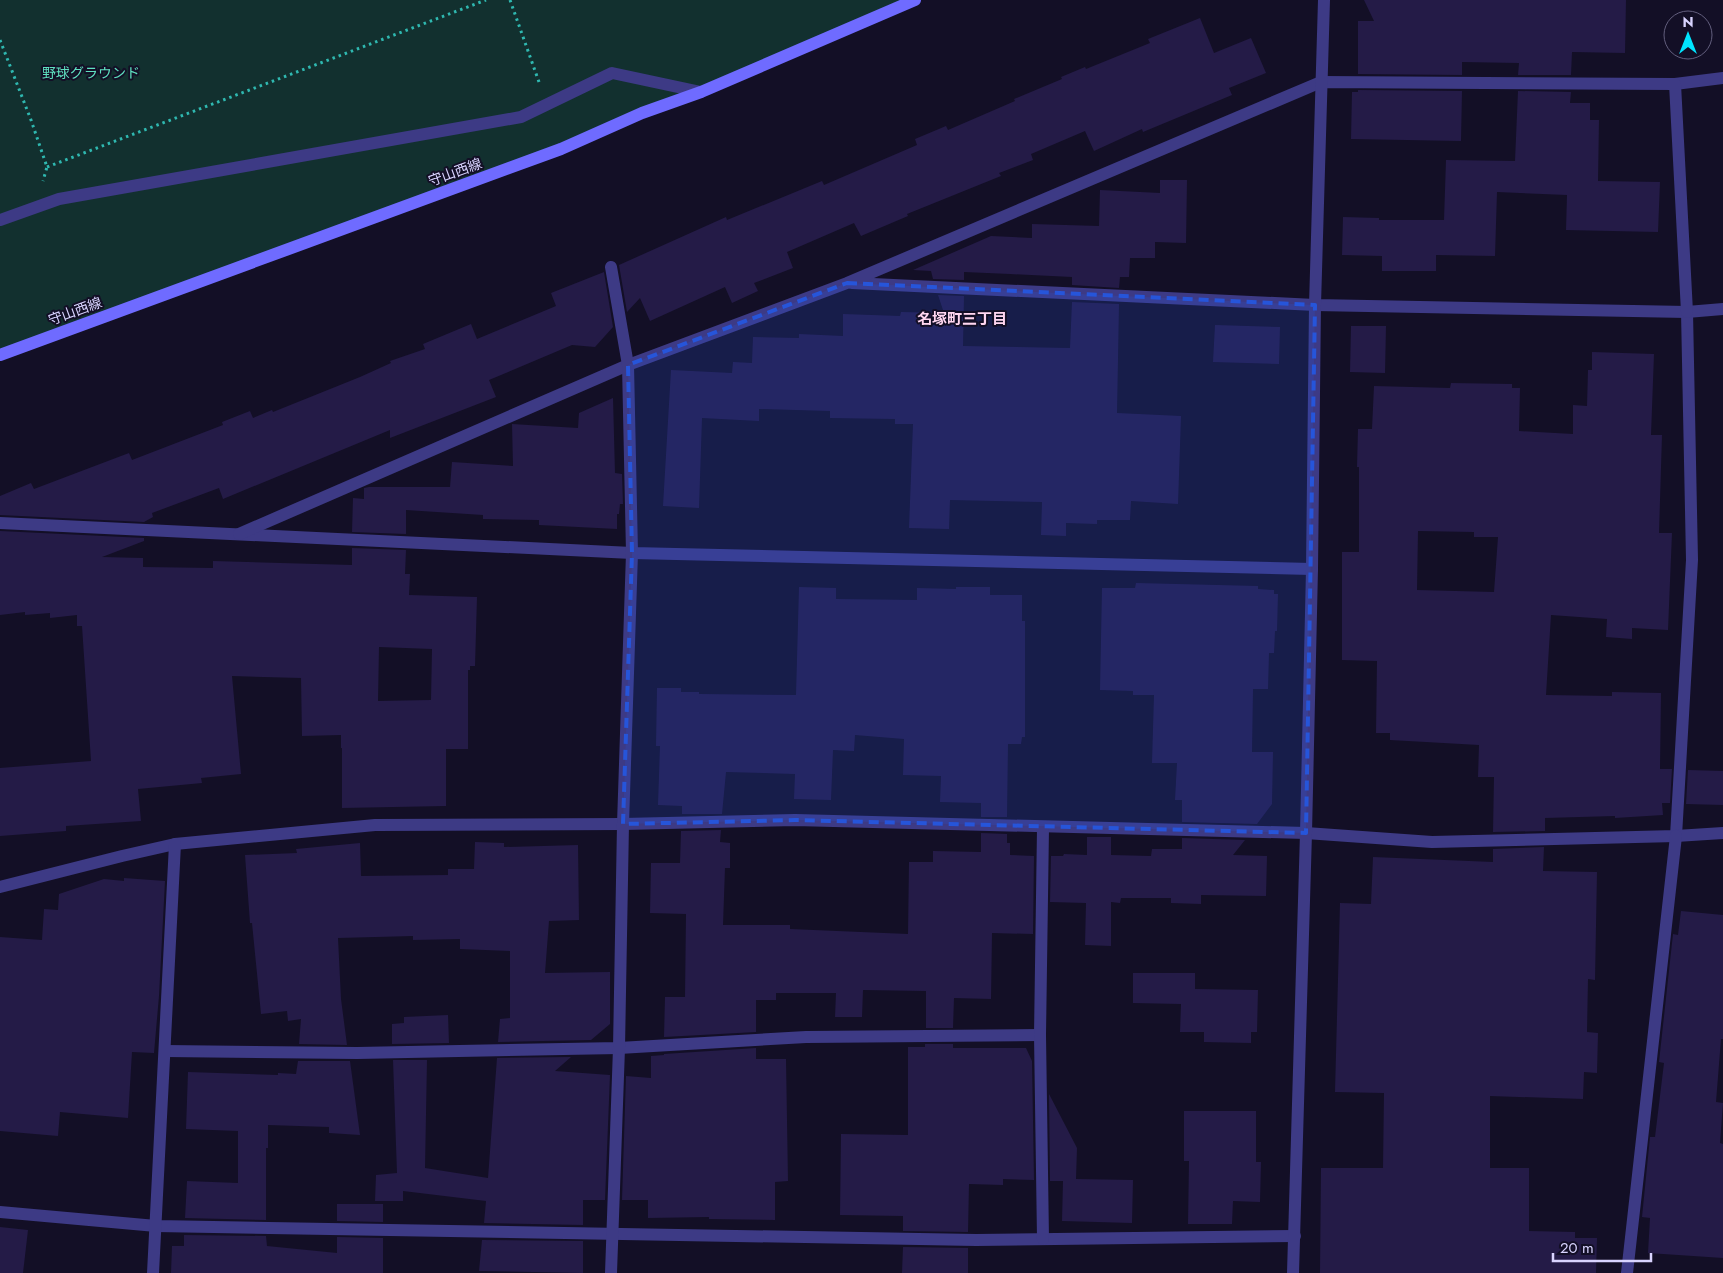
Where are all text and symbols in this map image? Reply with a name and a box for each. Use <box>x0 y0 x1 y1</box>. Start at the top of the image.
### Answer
north arrow <box>1663 10 1713 60</box>
text: N <box>1682 12 1694 32</box>
park label: 野球グラウンド <box>42 63 140 83</box>
street label: 守山西線 <box>425 153 485 191</box>
street label: 守山西線 <box>45 292 105 330</box>
district label: 名塚町三丁目 <box>917 308 1007 330</box>
scale bar <box>1553 1230 1650 1262</box>
text: 20 m <box>1560 1237 1594 1259</box>

